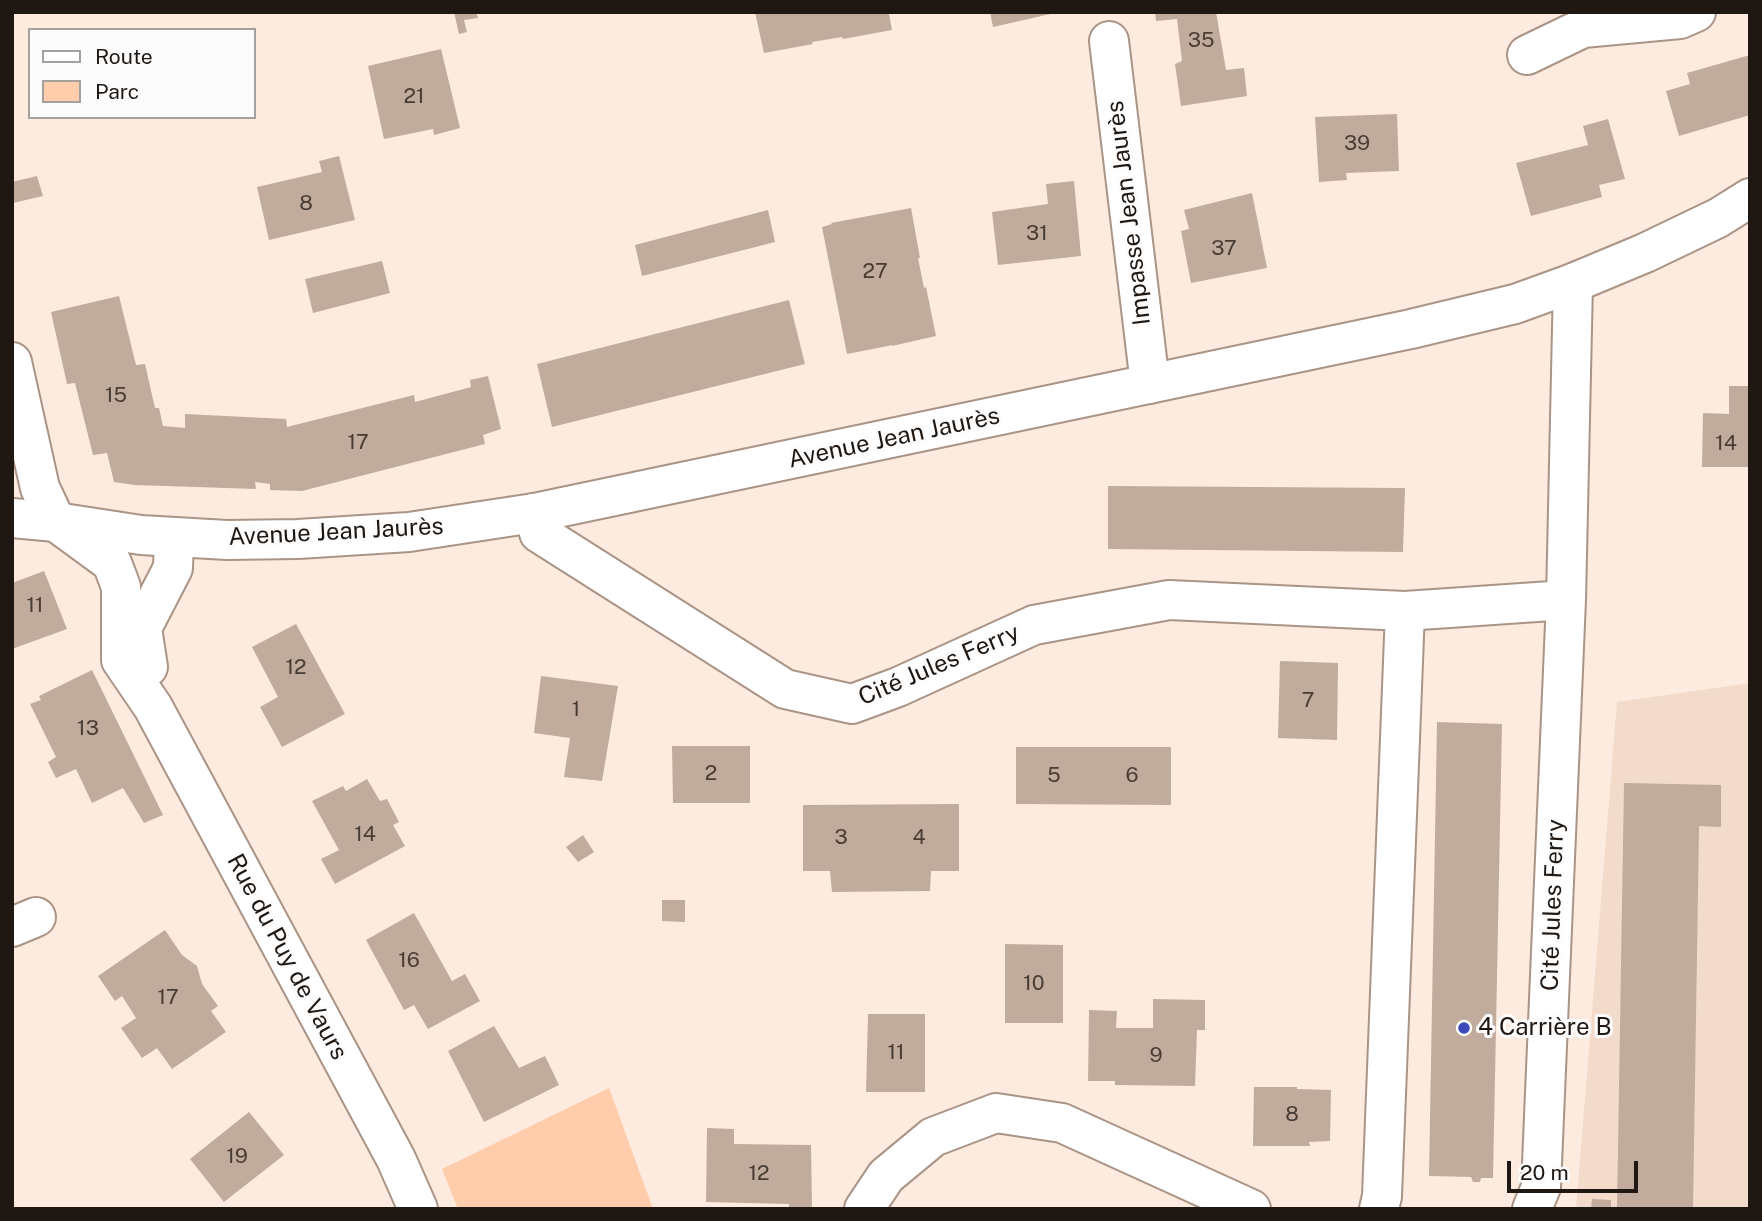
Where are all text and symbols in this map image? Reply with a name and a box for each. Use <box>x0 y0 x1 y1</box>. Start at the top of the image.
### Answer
legend <box>28 28 256 119</box>
house number: 35 <box>1188 28 1214 54</box>
text: Route <box>95 44 153 69</box>
text: Parc <box>95 79 139 104</box>
house number: 21 <box>403 84 425 110</box>
street label: Impasse Jean Jaurès <box>1101 99 1157 327</box>
house number: 39 <box>1344 131 1370 157</box>
house number: 8 <box>299 191 313 217</box>
house number: 31 <box>1026 221 1048 247</box>
house number: 37 <box>1211 236 1237 262</box>
house number: 27 <box>862 259 888 285</box>
house number: 15 <box>105 383 127 409</box>
street label: Avenue Jean Jaurès <box>786 402 1002 474</box>
house number: 17 <box>347 430 369 456</box>
house number: 14 <box>1715 431 1737 457</box>
street label: Avenue Jean Jaurès <box>228 512 444 552</box>
house number: 11 <box>26 593 44 619</box>
street label: Cité Jules Ferry <box>854 618 1024 712</box>
house number: 12 <box>285 655 307 681</box>
house number: 7 <box>1302 688 1314 714</box>
house number: 1 <box>572 697 580 723</box>
house number: 13 <box>77 716 99 742</box>
house number: 2 <box>705 761 717 787</box>
house number: 5 <box>1047 763 1061 789</box>
house number: 6 <box>1125 763 1139 789</box>
street label: Cité Jules Ferry <box>1536 819 1570 991</box>
house number: 14 <box>354 822 376 848</box>
house number: 3 <box>834 825 848 851</box>
house number: 4 <box>912 825 926 851</box>
street label: Rue du Puy de Vaurs <box>221 849 353 1065</box>
house number: 16 <box>398 948 420 974</box>
house number: 10 <box>1023 971 1045 997</box>
house number: 17 <box>157 985 179 1011</box>
place label: 4 Carrière B <box>1478 1014 1612 1042</box>
marker: 4 Carrière B <box>1456 1020 1472 1036</box>
house number: 11 <box>887 1040 905 1066</box>
house number: 9 <box>1149 1043 1163 1069</box>
house number: 8 <box>1285 1102 1299 1128</box>
house number: 19 <box>226 1144 248 1170</box>
scale bar <box>1510 1148 1641 1192</box>
text: 20 m <box>1520 1160 1569 1185</box>
house number: 12 <box>748 1161 770 1187</box>

